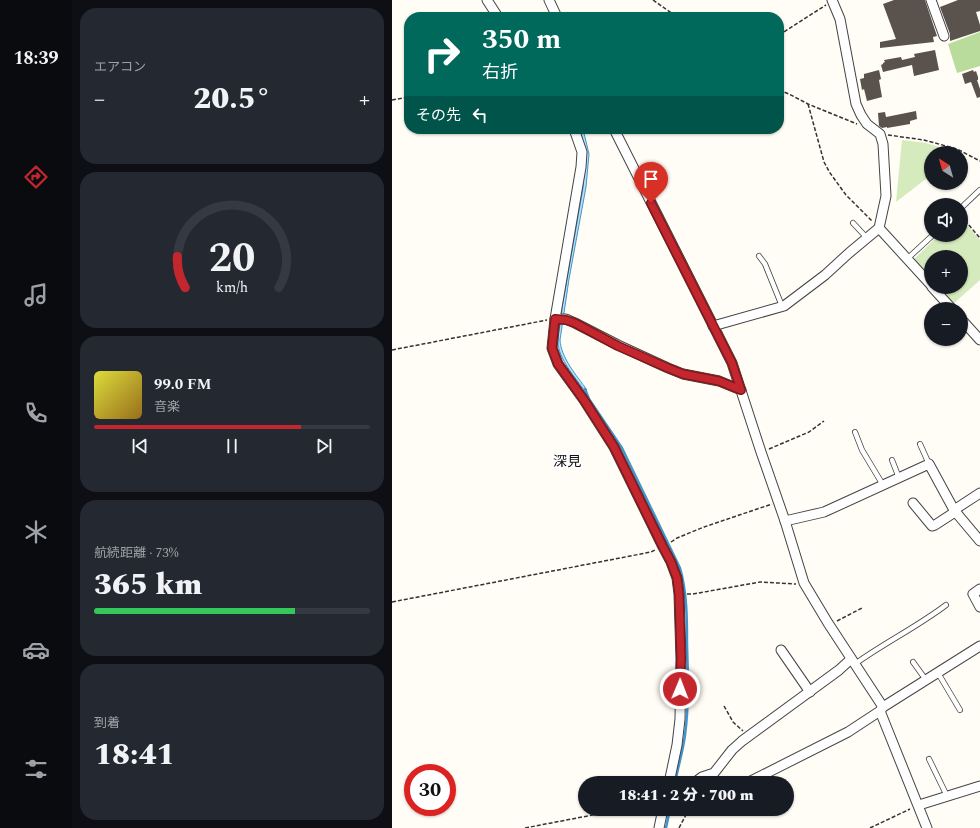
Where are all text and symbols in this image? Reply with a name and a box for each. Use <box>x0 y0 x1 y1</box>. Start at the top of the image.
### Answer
text: 350 m <box>482 18 561 61</box>
icon: right <box>416 28 468 80</box>
text: 18:39 <box>13 45 59 72</box>
text: エアコン <box>94 57 146 77</box>
text: 右折 <box>482 59 518 86</box>
text: 20.5° <box>193 76 271 122</box>
text: − <box>94 83 105 116</box>
text: + <box>359 83 370 116</box>
text: その先 <box>416 104 461 127</box>
icon: left <box>469 104 491 126</box>
north arrow <box>924 146 968 190</box>
map controls <box>924 146 968 346</box>
pin <box>634 162 668 203</box>
icon: directions <box>22 163 50 191</box>
icon: arrive <box>640 168 662 190</box>
button: sound <box>924 198 968 242</box>
text: 20 <box>209 227 255 290</box>
button: + <box>924 250 968 294</box>
text: km/h <box>216 277 248 299</box>
icon: music <box>22 281 50 309</box>
button: − <box>924 302 968 346</box>
text: 99.0 FM <box>154 373 211 396</box>
text: 音楽 <box>154 397 180 417</box>
icon: phone <box>22 399 50 427</box>
icon: previous <box>129 435 151 457</box>
icon: pause <box>221 435 243 457</box>
icon: next <box>313 435 335 457</box>
district label: 深見 <box>553 451 581 472</box>
icon: climate <box>22 518 50 546</box>
text: 航続距離 · 73% <box>94 543 179 563</box>
text: 365 km <box>94 562 202 608</box>
icon: car <box>22 636 50 664</box>
position arrow <box>659 668 701 710</box>
text: 到着 <box>94 713 120 733</box>
text: 18:41 <box>94 732 174 778</box>
icon: filters <box>22 755 50 783</box>
speed limit sign: 30 <box>404 764 456 816</box>
text: 18:41 · 2 分 · 700 m <box>618 784 754 807</box>

